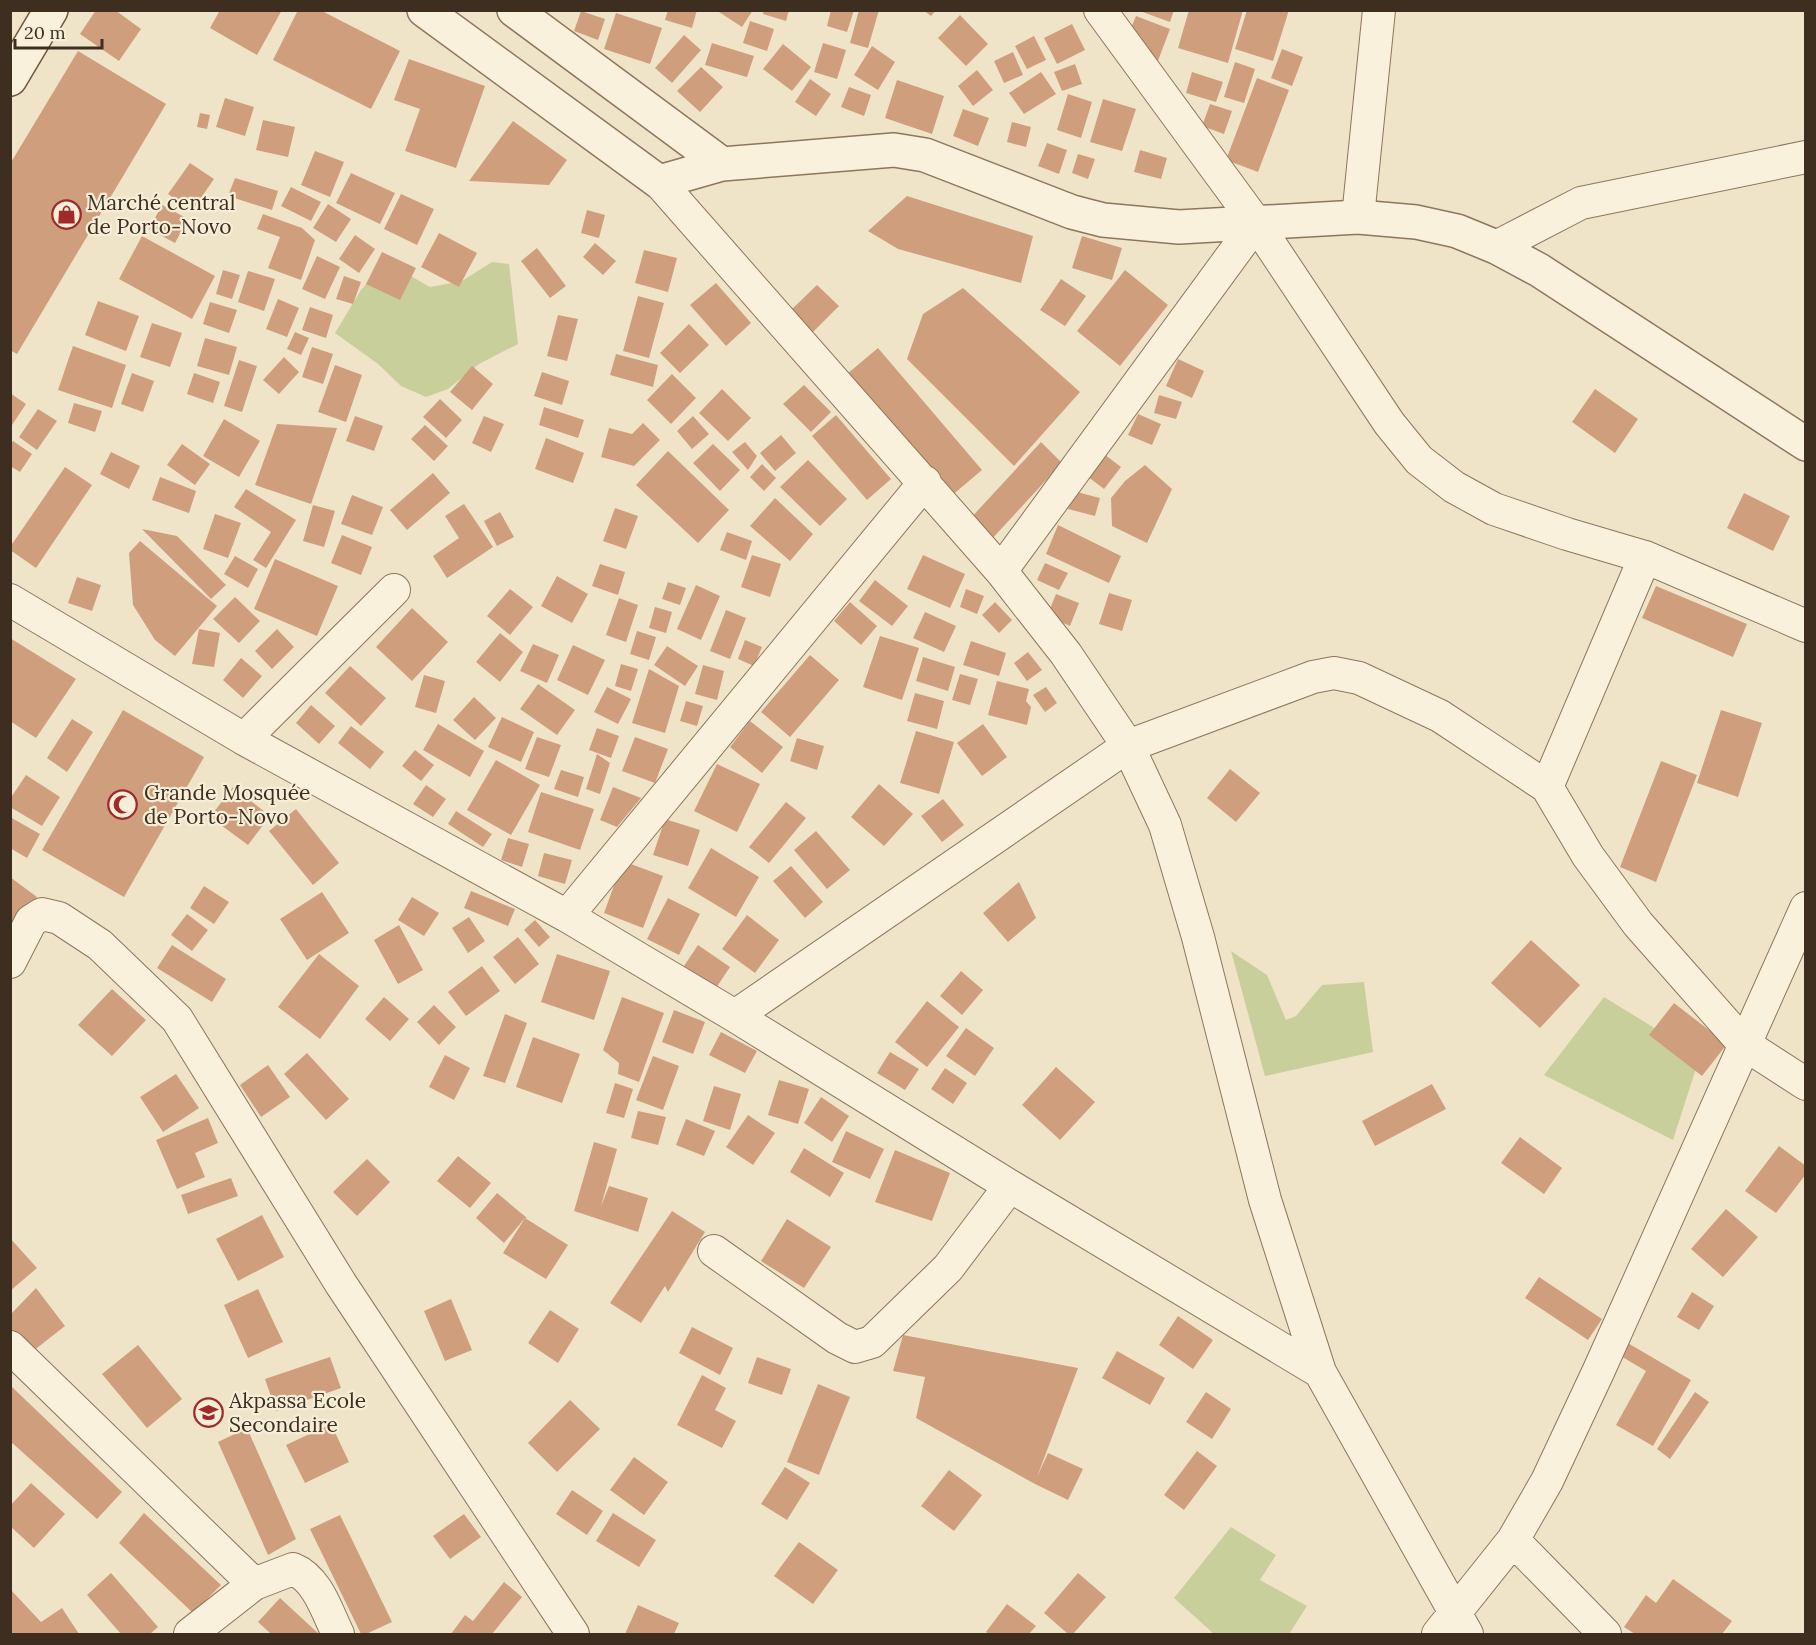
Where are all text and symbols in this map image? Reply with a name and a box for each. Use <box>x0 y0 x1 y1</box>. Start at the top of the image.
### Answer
scale bar <box>15 12 102 50</box>
text: 20 m <box>24 21 66 44</box>
place label: Marché central de Porto-Novo <box>87 189 235 240</box>
shop icon: Marché central de Porto-Novo <box>50 198 82 230</box>
place label: Grande Mosquée de Porto-Novo <box>144 779 310 830</box>
mosque icon: Grande Mosquée de Porto-Novo <box>107 788 139 820</box>
place label: Akpassa Ecole Secondaire <box>228 1387 366 1438</box>
school or university icon: Akpassa Ecole Secondaire <box>192 1396 224 1428</box>

